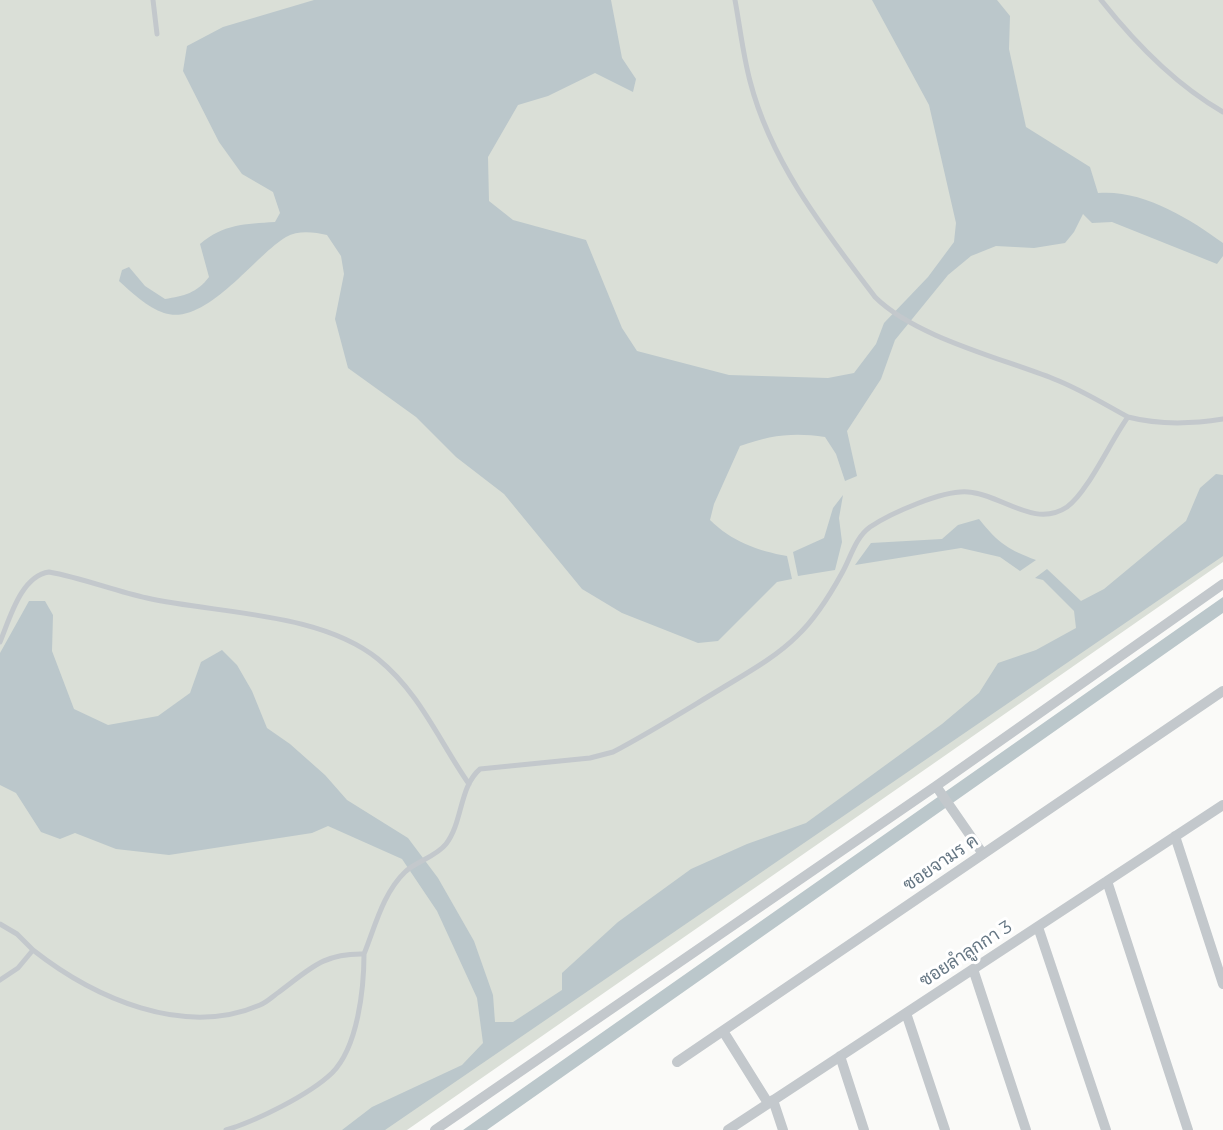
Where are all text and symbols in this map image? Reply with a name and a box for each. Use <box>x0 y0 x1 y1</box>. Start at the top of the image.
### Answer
street label: ซอยจามร ค <box>899 830 983 896</box>
street label: ซอยลำลูกกา 3 <box>916 916 1016 992</box>

